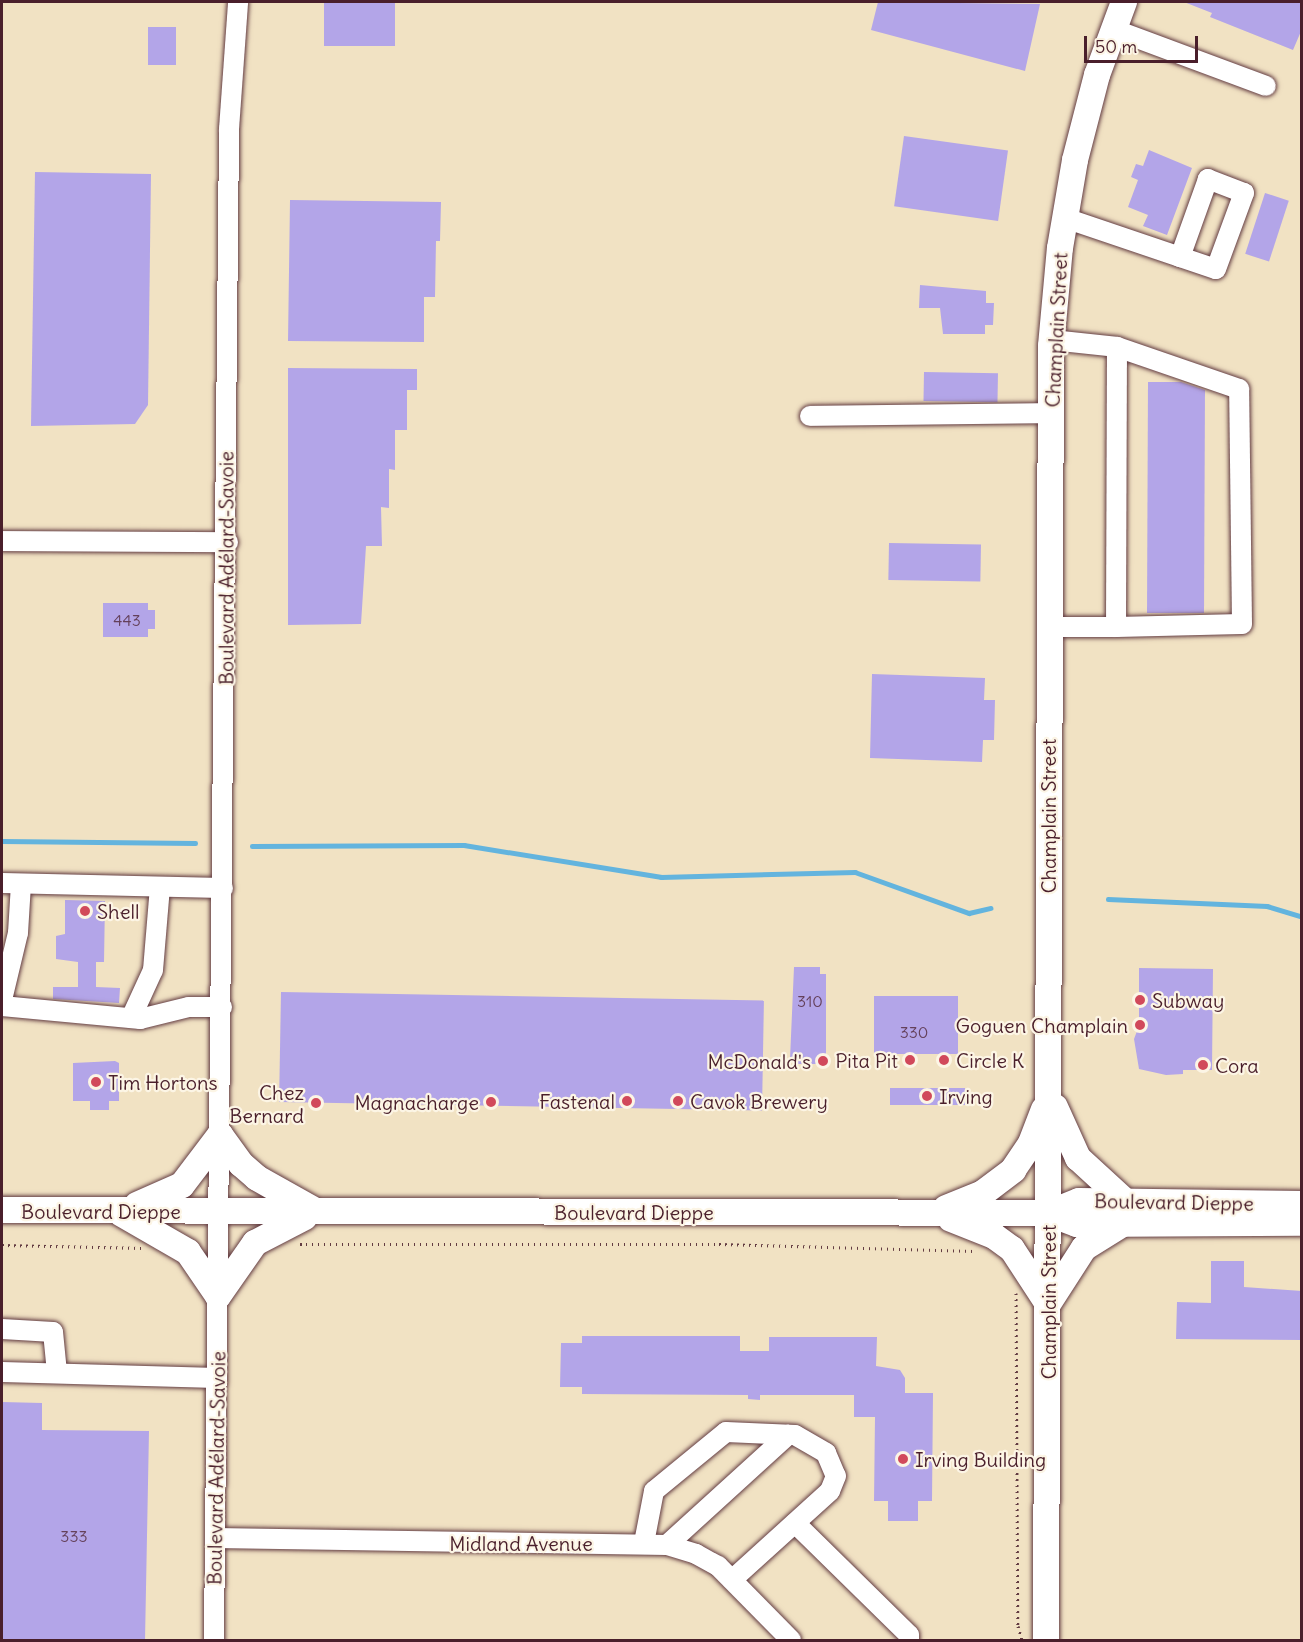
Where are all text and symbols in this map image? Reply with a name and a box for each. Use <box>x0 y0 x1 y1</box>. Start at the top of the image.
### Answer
scale bar <box>1087 24 1201 62</box>
text: 50 m <box>1095 35 1137 58</box>
street label: Champlain Street <box>1040 252 1072 408</box>
street label: Boulevard Adélard-Savoie <box>214 451 238 685</box>
house number: 443 <box>113 610 141 630</box>
street label: Champlain Street <box>1036 738 1060 894</box>
place label: Shell <box>97 899 139 923</box>
marker: Shell <box>78 904 92 918</box>
place label: Subway <box>1152 988 1224 1012</box>
house number: 310 <box>797 991 823 1011</box>
marker: Subway <box>1133 993 1147 1007</box>
place label: Goguen Champlain <box>955 1013 1128 1037</box>
marker: Goguen Champlain <box>1133 1018 1147 1032</box>
house number: 330 <box>900 1022 928 1042</box>
place label: Pita Pit <box>835 1048 898 1072</box>
place label: Circle K <box>956 1048 1024 1072</box>
place label: McDonald's <box>707 1049 811 1073</box>
marker: Pita Pit <box>903 1053 917 1067</box>
marker: Circle K <box>937 1053 951 1067</box>
place label: Cora <box>1215 1053 1259 1077</box>
marker: McDonald's <box>816 1054 830 1068</box>
marker: Cora <box>1196 1058 1210 1072</box>
place label: Tim Hortons <box>108 1070 218 1094</box>
marker: Tim Hortons <box>89 1075 103 1089</box>
place label: Chez Bernard <box>229 1080 304 1127</box>
place label: Irving <box>939 1084 993 1108</box>
place label: Fastenal <box>539 1089 615 1113</box>
place label: Cavok Brewery <box>690 1089 828 1113</box>
marker: Irving <box>920 1089 934 1103</box>
place label: Magnacharge <box>355 1090 479 1114</box>
marker: Fastenal <box>620 1094 634 1108</box>
marker: Cavok Brewery <box>671 1094 685 1108</box>
marker: Magnacharge <box>484 1095 498 1109</box>
marker: Chez Bernard <box>309 1096 323 1110</box>
street label: Boulevard Dieppe <box>1094 1189 1254 1215</box>
street label: Boulevard Dieppe <box>21 1199 181 1223</box>
street label: Boulevard Dieppe <box>554 1200 714 1224</box>
street label: Champlain Street <box>1036 1224 1060 1380</box>
street label: Boulevard Adélard-Savoie <box>202 1351 230 1585</box>
place label: Irving Building <box>915 1447 1046 1471</box>
marker: Irving Building <box>896 1452 910 1466</box>
house number: 333 <box>60 1526 88 1546</box>
street label: Midland Avenue <box>449 1531 593 1555</box>

